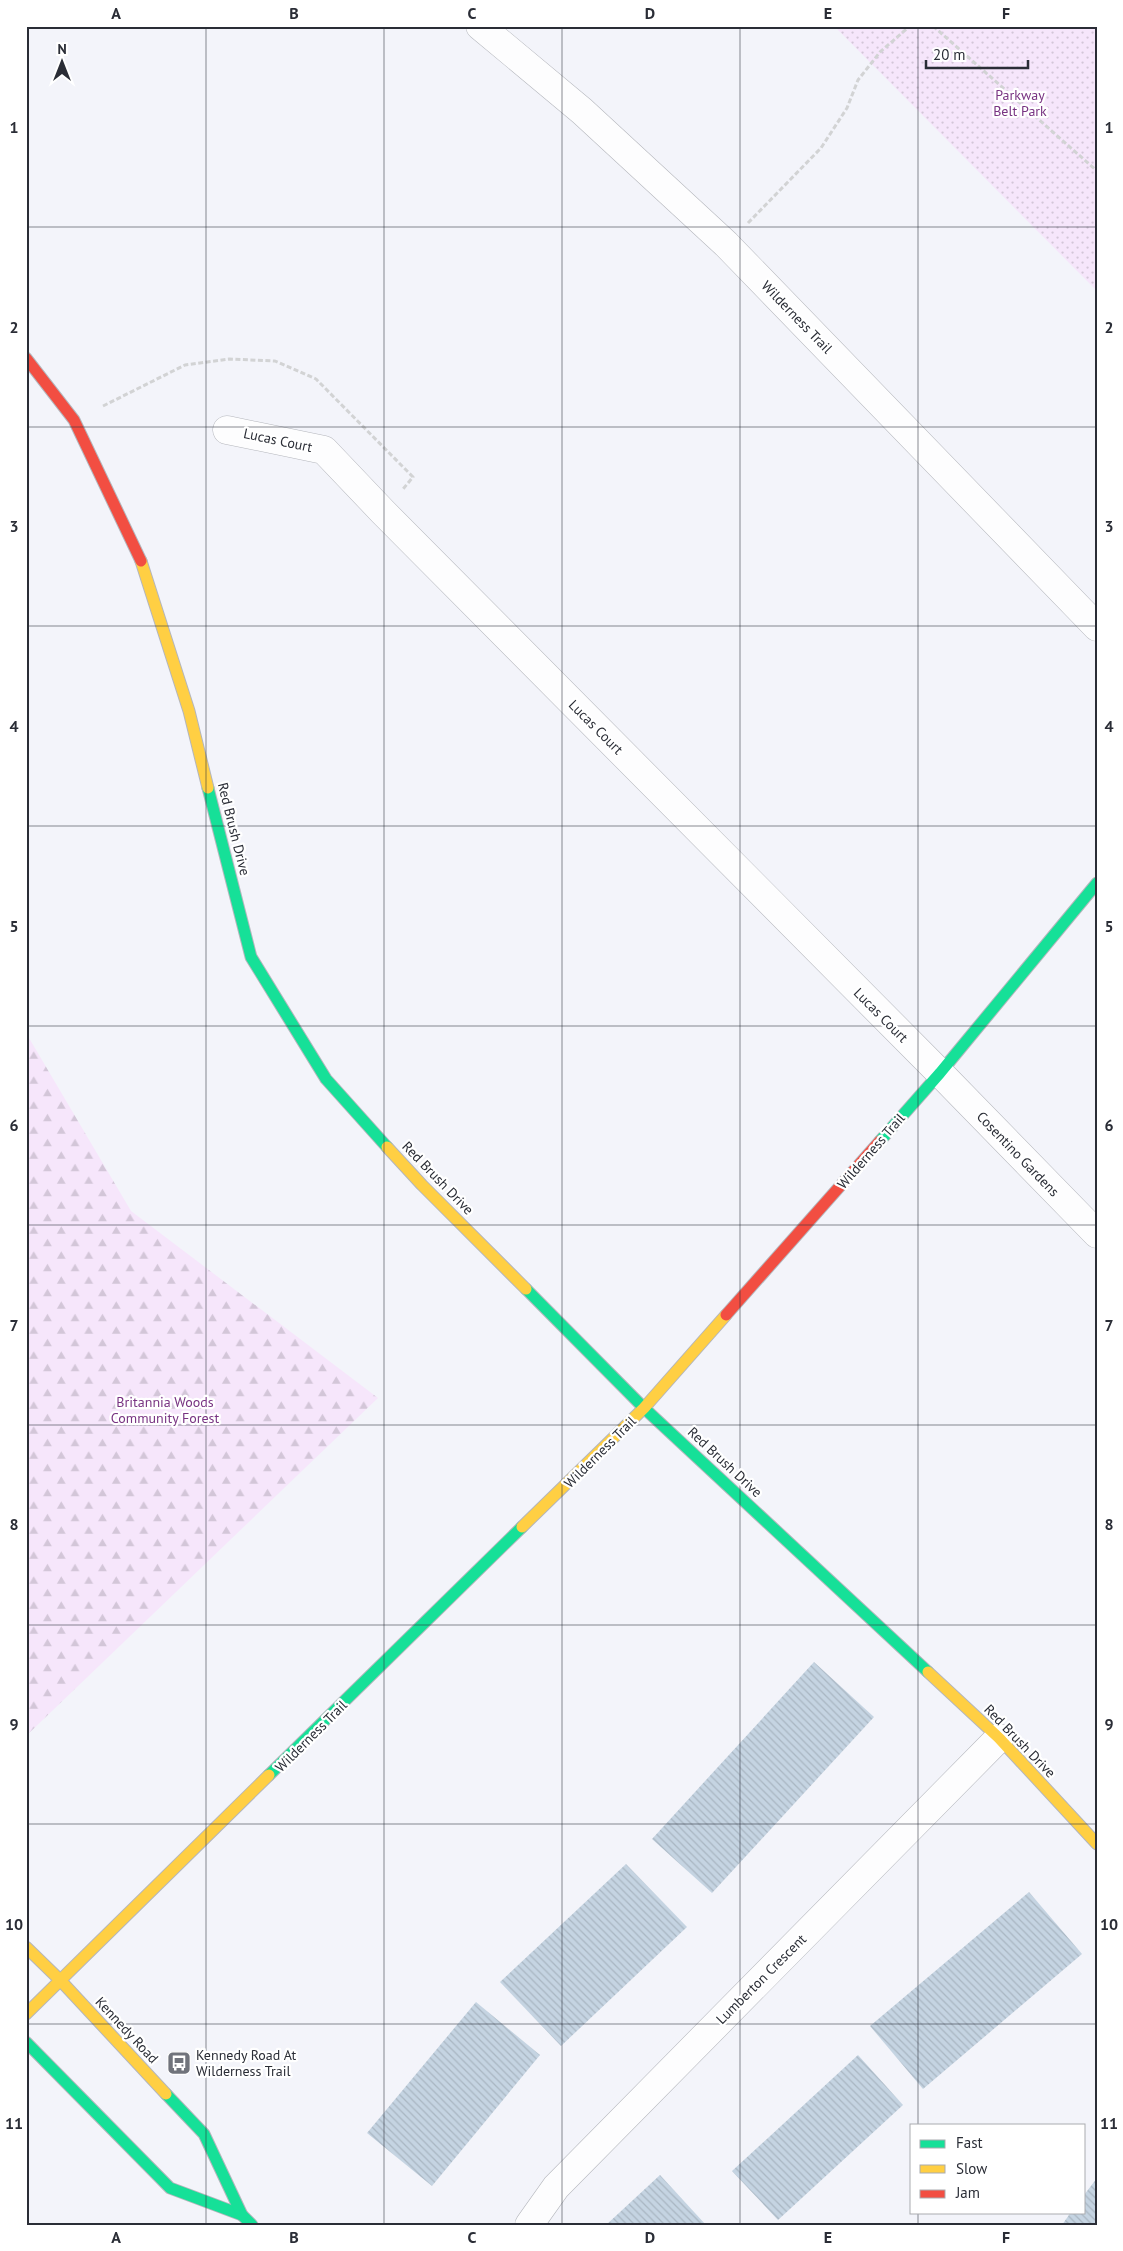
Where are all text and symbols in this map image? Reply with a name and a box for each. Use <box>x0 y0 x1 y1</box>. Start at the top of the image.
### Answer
text: A <box>111 3 121 23</box>
text: B <box>289 3 299 23</box>
text: C <box>468 3 477 23</box>
text: D <box>645 3 655 23</box>
text: E <box>824 3 832 23</box>
text: F <box>1002 3 1010 23</box>
north arrow <box>38 38 88 88</box>
scale bar <box>926 38 1028 70</box>
text: N <box>57 40 67 58</box>
text: 20 m <box>933 45 966 64</box>
park label: Parkway Belt Park <box>993 86 1047 120</box>
text: 1 <box>9 117 19 137</box>
text: 1 <box>1104 117 1114 137</box>
street label: Wilderness Trail <box>758 277 836 357</box>
text: 2 <box>9 317 19 337</box>
text: 2 <box>1104 317 1114 337</box>
street label: Lucas Court <box>242 424 314 456</box>
text: 3 <box>9 516 19 536</box>
text: 3 <box>1104 516 1114 536</box>
street label: Lucas Court <box>565 696 627 758</box>
text: 4 <box>9 716 19 736</box>
text: 4 <box>1104 716 1114 736</box>
street label: Red Brush Drive <box>214 781 254 877</box>
text: 5 <box>9 916 19 936</box>
text: 5 <box>1104 916 1114 936</box>
street label: Lucas Court <box>850 984 912 1046</box>
street label: Cosentino Gardens <box>973 1108 1063 1200</box>
street label: Wilderness Trail <box>833 1109 909 1193</box>
text: 6 <box>9 1115 19 1135</box>
text: 6 <box>1104 1115 1114 1135</box>
street label: Red Brush Drive <box>398 1138 478 1218</box>
text: 7 <box>9 1315 19 1335</box>
text: 7 <box>1104 1315 1114 1335</box>
park label: Britannia Woods Community Forest <box>111 1393 219 1427</box>
street label: Wilderness Trail <box>560 1412 640 1492</box>
street label: Red Brush Drive <box>684 1423 766 1501</box>
text: 8 <box>9 1514 19 1534</box>
text: 8 <box>1104 1514 1114 1534</box>
street label: Wilderness Trail <box>271 1696 351 1776</box>
street label: Red Brush Drive <box>980 1701 1060 1781</box>
text: 9 <box>9 1714 19 1734</box>
text: 9 <box>1104 1714 1114 1734</box>
text: 10 <box>5 1914 23 1934</box>
text: 10 <box>1100 1914 1118 1934</box>
street label: Lumberton Crescent <box>712 1930 810 2028</box>
street label: Kennedy Road <box>92 1993 162 2067</box>
place label: Kennedy Road At Wilderness Trail <box>196 2046 297 2080</box>
bus stop icon: Kennedy Road At Wilderness Trail <box>166 2050 192 2076</box>
text: 11 <box>5 2113 23 2133</box>
text: 11 <box>1100 2113 1118 2133</box>
legend <box>910 2124 1086 2214</box>
text: Fast <box>956 2133 983 2152</box>
text: Slow <box>956 2159 987 2178</box>
text: Jam <box>955 2183 980 2202</box>
text: A <box>111 2227 121 2247</box>
text: B <box>289 2227 299 2247</box>
text: C <box>468 2227 477 2247</box>
text: D <box>645 2227 655 2247</box>
text: E <box>824 2227 832 2247</box>
text: F <box>1002 2227 1010 2247</box>

